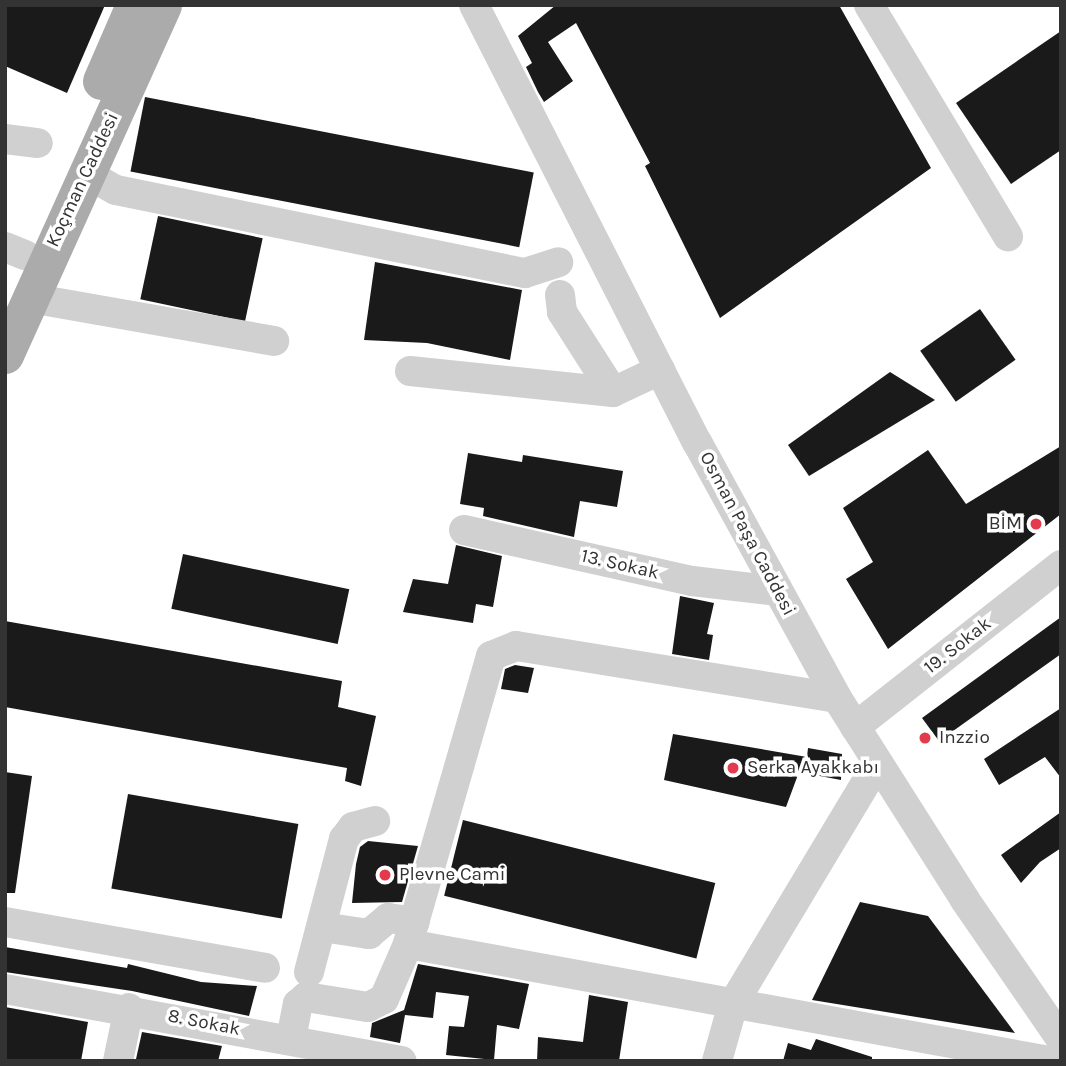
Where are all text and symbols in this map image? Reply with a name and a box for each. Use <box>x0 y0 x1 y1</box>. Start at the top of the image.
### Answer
street label: Koçman Caddesi <box>42 109 124 251</box>
street label: Osman Paşa Caddesi <box>694 448 800 620</box>
place label: BİM <box>989 513 1022 535</box>
marker: BİM <box>1028 516 1044 532</box>
street label: 13. Sokak <box>579 545 661 585</box>
street label: 19. Sokak <box>920 613 996 679</box>
place label: Inzzio <box>939 727 990 749</box>
marker: Inzzio <box>917 730 933 746</box>
place label: Serka Ayakkabı <box>747 757 879 779</box>
marker: Serka Ayakkabı <box>725 760 741 776</box>
place label: Plevne Cami <box>399 864 505 886</box>
marker: Plevne Cami <box>377 867 393 883</box>
street label: 8. Sokak <box>166 1005 242 1041</box>

